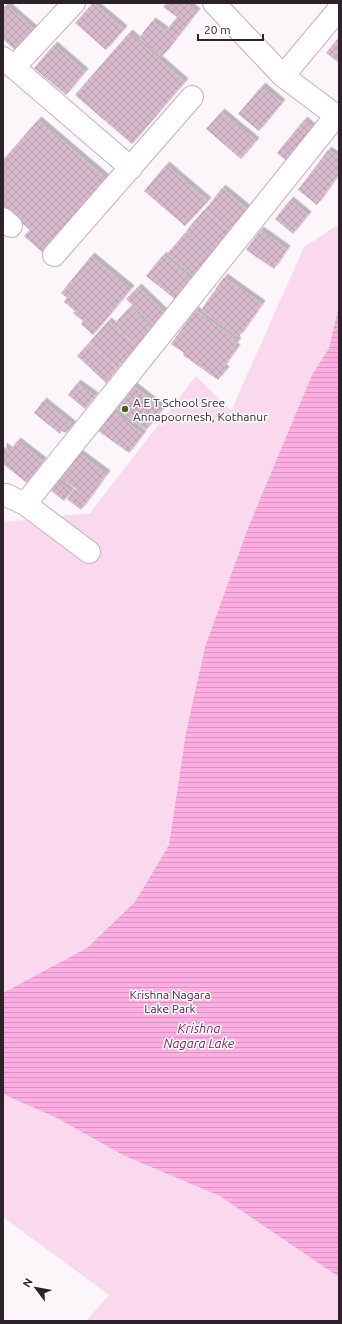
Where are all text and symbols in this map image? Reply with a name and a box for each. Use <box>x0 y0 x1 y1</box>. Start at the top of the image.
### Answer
scale bar <box>198 16 263 42</box>
text: 20 m <box>204 23 231 36</box>
place label: A E T School Sree Annapoornesh, Kothanur <box>133 396 268 423</box>
marker: A E T School Sree Annapoornesh, Kothanur <box>120 404 130 414</box>
park label: Krishna Nagara Lake Park <box>129 988 211 1015</box>
water label: Krishna Nagara Lake <box>164 1021 235 1050</box>
north arrow <box>16 1268 56 1308</box>
text: N <box>20 1276 35 1289</box>

